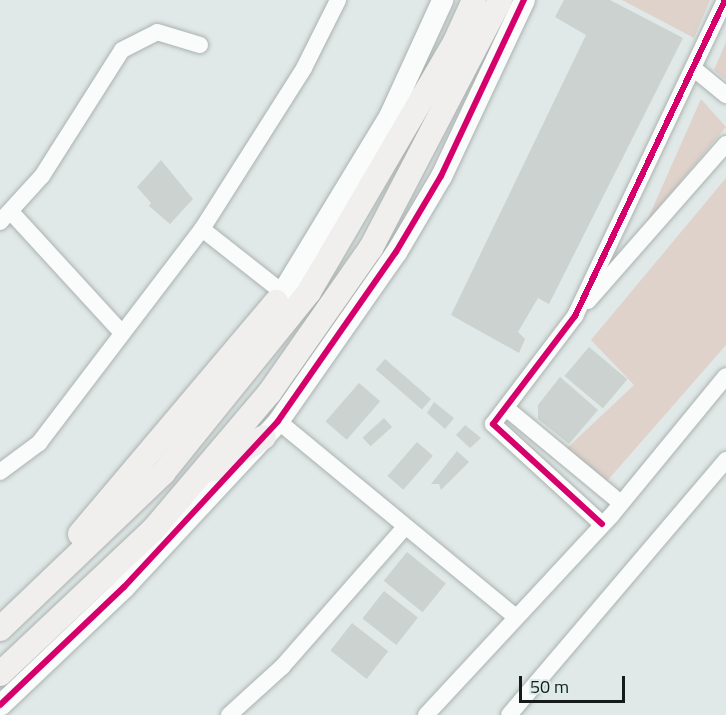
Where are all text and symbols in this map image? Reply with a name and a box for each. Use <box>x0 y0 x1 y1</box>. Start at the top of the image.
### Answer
scale bar <box>522 664 628 702</box>
text: 50 m <box>530 673 569 700</box>

